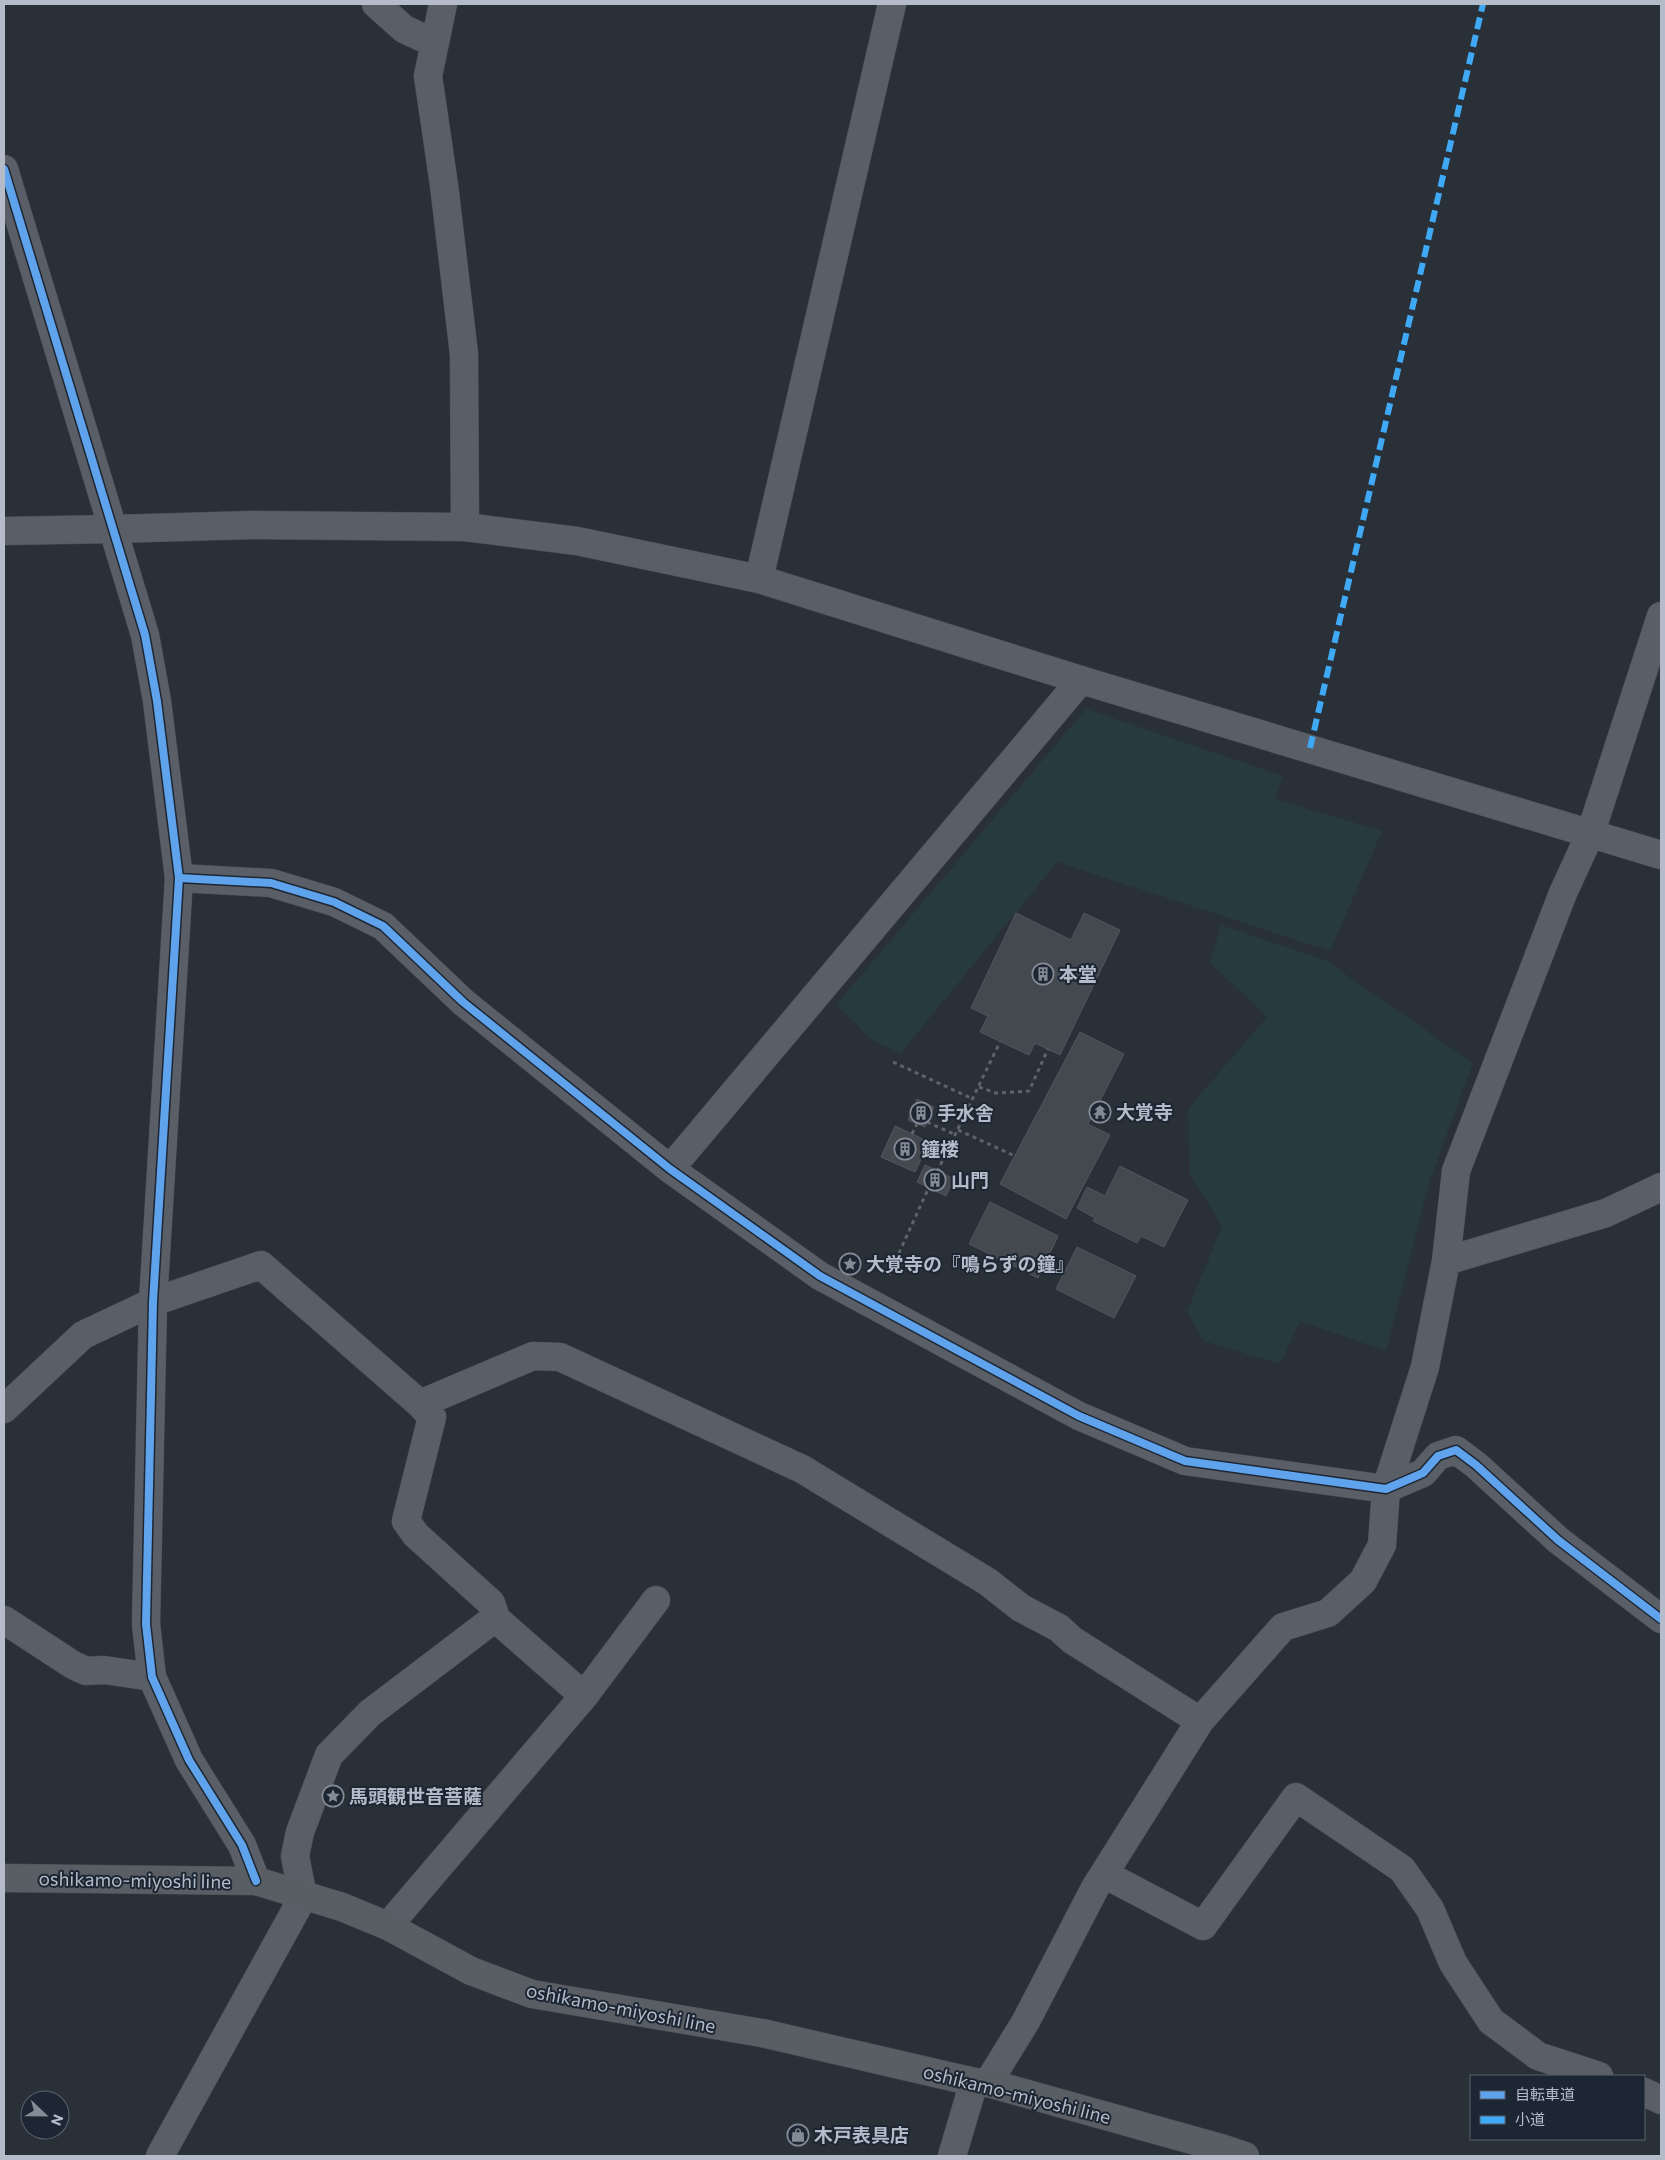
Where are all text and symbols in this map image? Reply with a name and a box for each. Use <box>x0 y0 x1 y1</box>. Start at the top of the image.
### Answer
building icon: 本堂 <box>1031 962 1055 986</box>
place label: 本堂 <box>1059 962 1097 985</box>
temple icon: 大覚寺 <box>1088 1100 1112 1124</box>
place label: 大覚寺 <box>1116 1100 1173 1123</box>
building icon: 手水舎 <box>909 1101 933 1125</box>
place label: 手水舎 <box>937 1101 994 1124</box>
building icon: 鐘楼 <box>893 1137 917 1161</box>
place label: 鐘楼 <box>921 1137 959 1160</box>
building icon: 山門 <box>923 1168 947 1192</box>
place label: 山門 <box>951 1168 989 1191</box>
place icon: 大覚寺の『鳴らずの鐘』 <box>838 1252 862 1276</box>
place label: 大覚寺の『鳴らずの鐘』 <box>866 1252 1075 1275</box>
place icon: 馬頭観世音菩薩 <box>321 1784 345 1808</box>
place label: 馬頭観世音菩薩 <box>349 1784 482 1807</box>
street label: oshikamo-miyoshi line <box>39 1866 231 1893</box>
street label: oshikamo-miyoshi line <box>524 1978 718 2037</box>
street label: oshikamo-miyoshi line <box>921 2059 1113 2128</box>
legend <box>1470 2075 1645 2140</box>
text: 自転車道 <box>1515 2085 1575 2103</box>
north arrow <box>20 2090 70 2140</box>
text: 小道 <box>1515 2110 1545 2128</box>
text: N <box>48 2112 67 2128</box>
shop icon: 木戸表具店 <box>786 2123 810 2147</box>
place label: 木戸表具店 <box>814 2123 909 2146</box>

